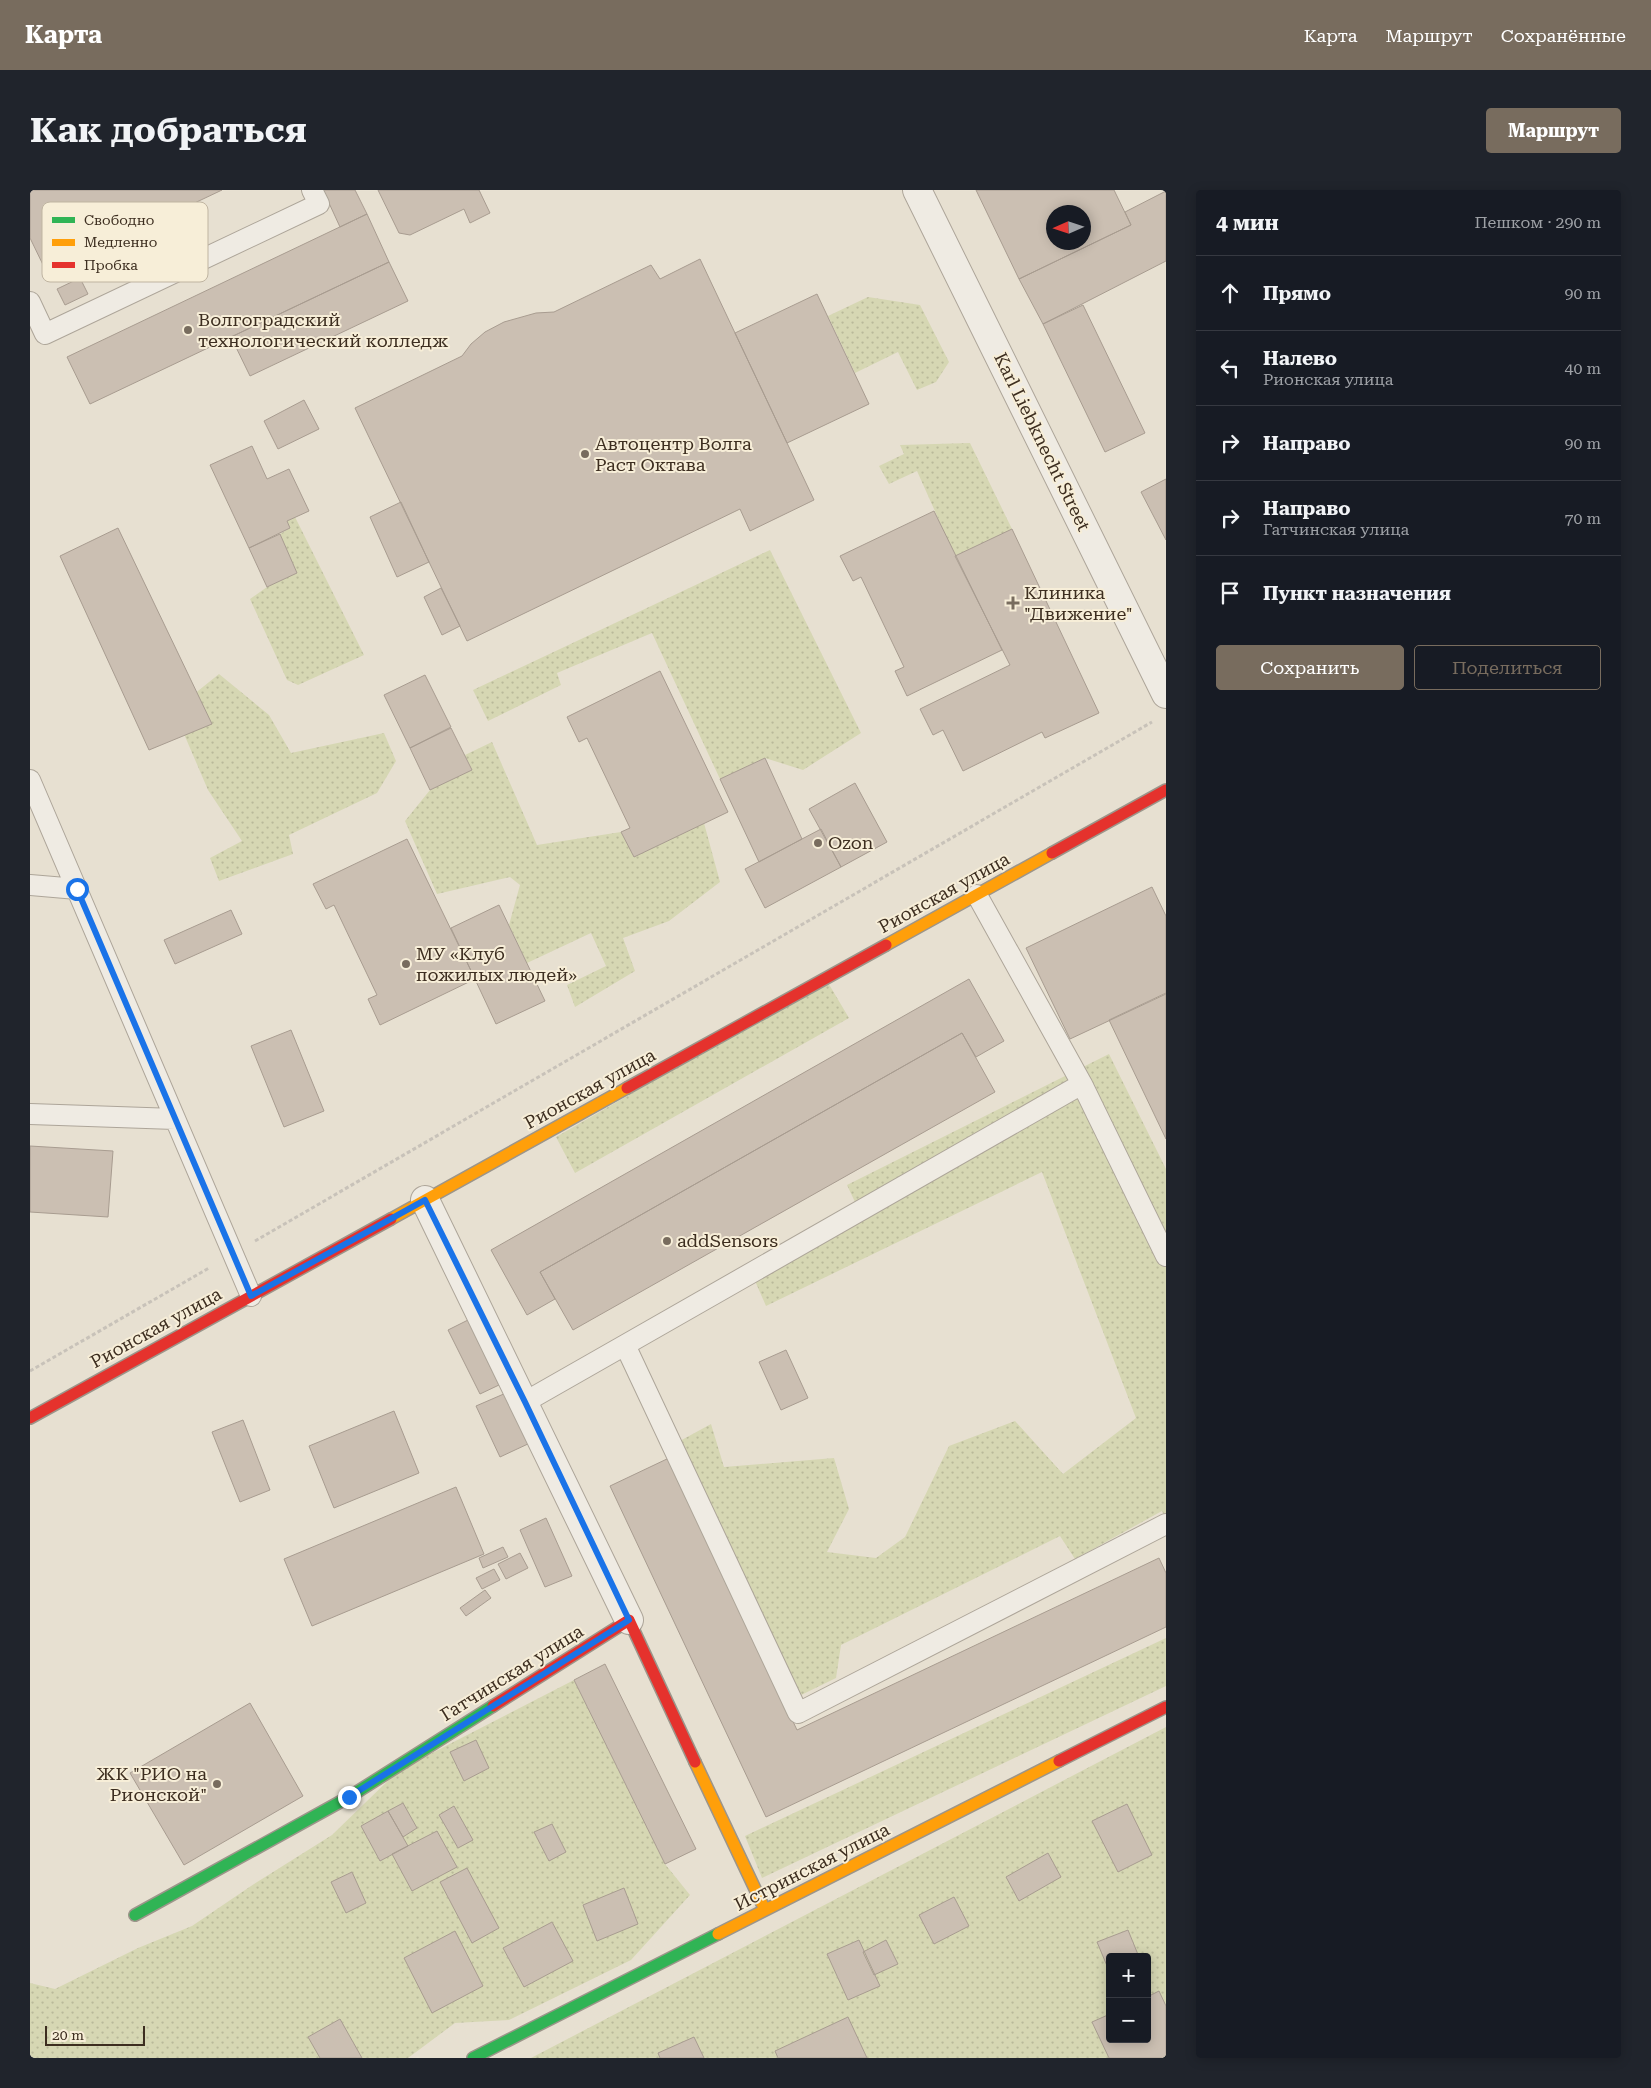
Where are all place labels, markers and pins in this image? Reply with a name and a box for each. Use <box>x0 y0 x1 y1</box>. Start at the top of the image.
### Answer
place label: Волгоградский технологический колледж <box>198 309 449 351</box>
marker: Волгоградский технологический колледж <box>182 324 194 336</box>
place label: Автоцентр Волга Раст Октава <box>595 433 752 475</box>
marker: Автоцентр Волга Раст Октава <box>579 448 591 460</box>
place label: Клиника "Движение" <box>1024 582 1133 624</box>
marker: Клиника "Движение" <box>1006 596 1020 610</box>
place label: Ozon <box>828 832 874 853</box>
marker: Ozon <box>812 837 824 849</box>
place label: МУ «Клуб пожилых людей» <box>416 943 577 985</box>
marker: МУ «Клуб пожилых людей» <box>400 958 412 970</box>
place label: addSensors <box>677 1230 778 1251</box>
marker: addSensors <box>661 1235 673 1247</box>
place label: ЖК "РИО на Рионской" <box>97 1763 207 1805</box>
marker: ЖК "РИО на Рионской" <box>211 1778 223 1790</box>

